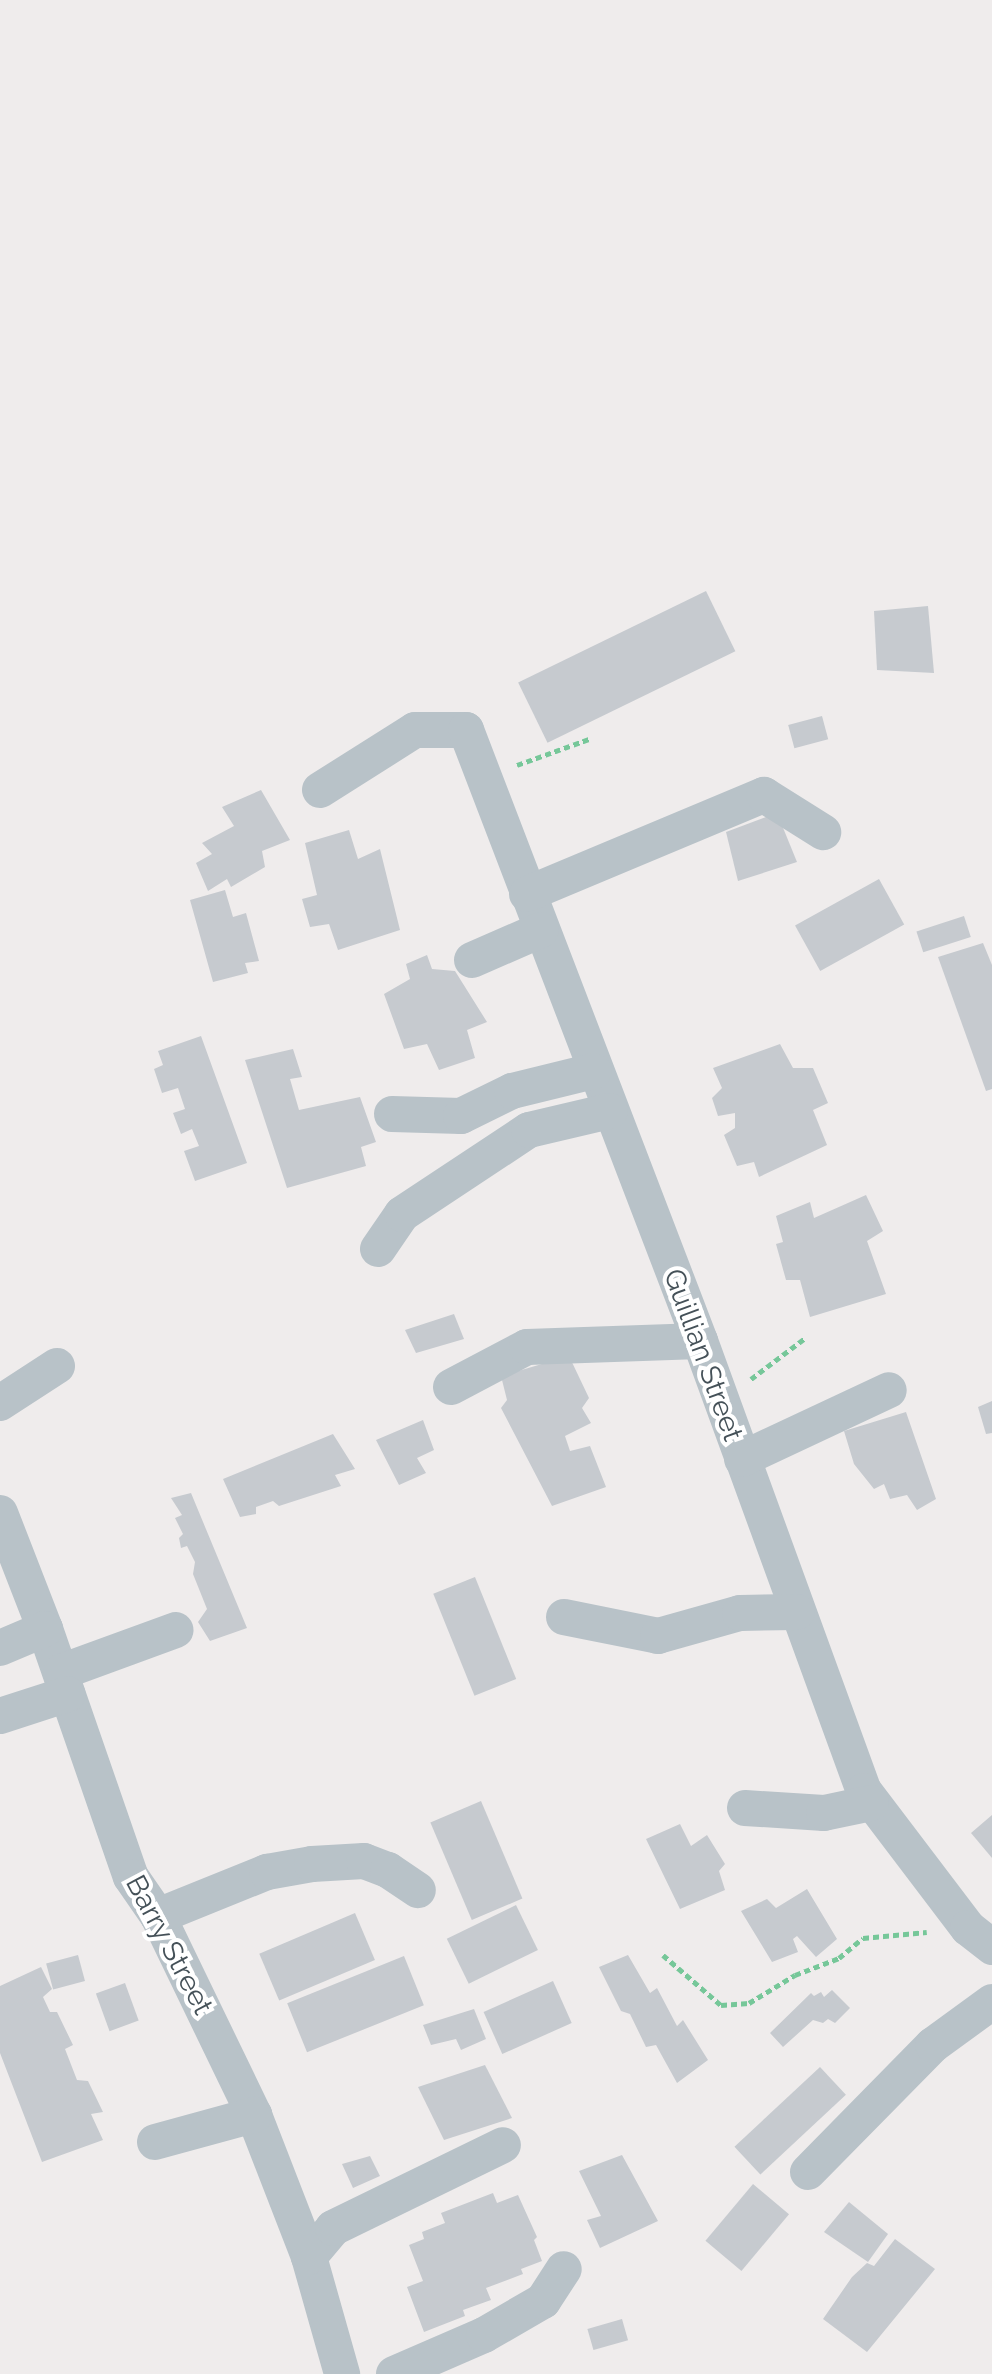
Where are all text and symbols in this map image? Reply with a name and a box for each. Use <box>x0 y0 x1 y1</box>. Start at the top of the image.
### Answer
street label: Guillian Street <box>656 1264 750 1446</box>
street label: Barry Street <box>118 1869 220 2021</box>

